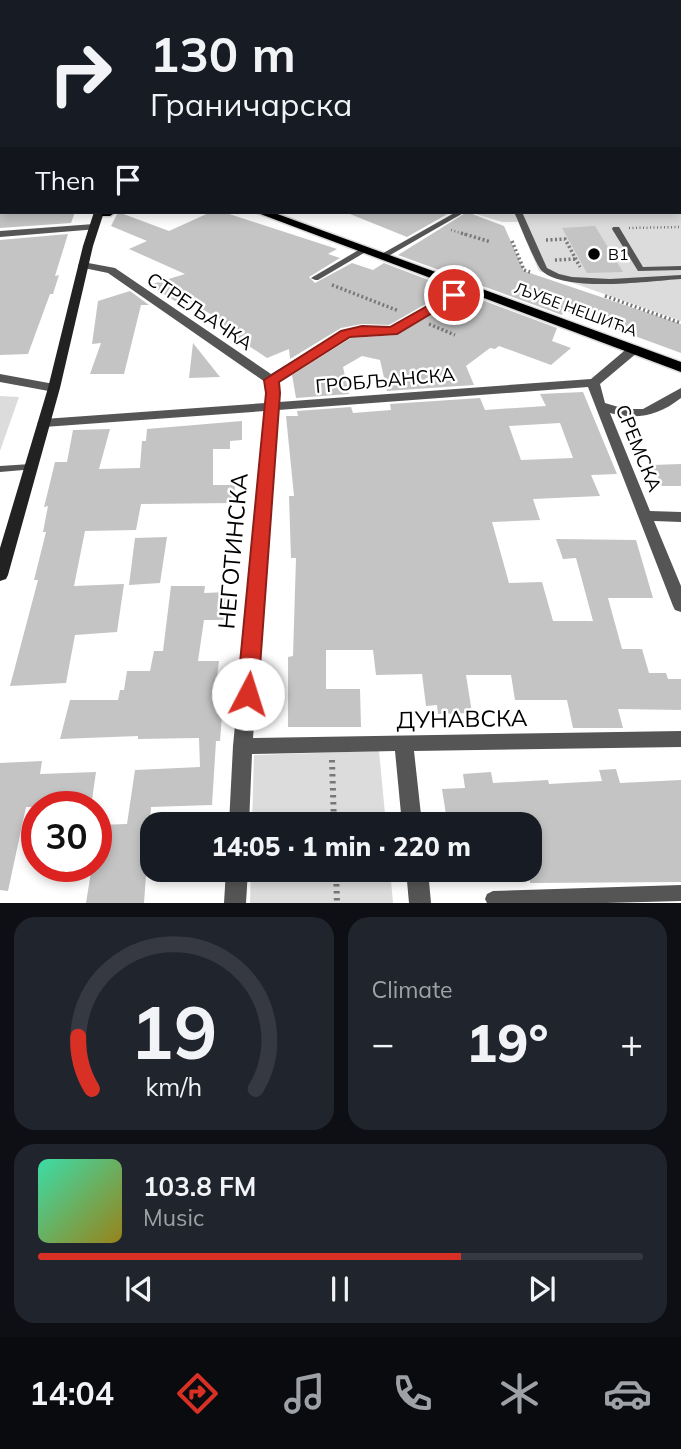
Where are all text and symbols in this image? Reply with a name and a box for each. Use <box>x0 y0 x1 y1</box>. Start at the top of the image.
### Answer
text: 130 m <box>150 23 296 84</box>
icon: right <box>35 28 126 119</box>
text: Граничарска <box>150 84 352 124</box>
icon: arrive <box>109 161 147 199</box>
text: Then <box>35 164 95 197</box>
place label: B1 <box>608 244 628 264</box>
marker: B1 <box>586 246 602 262</box>
pin <box>424 265 484 325</box>
street label: СТРЕЉАЧКА <box>143 267 257 355</box>
icon: arrive <box>435 276 473 314</box>
street label: ЉУБЕ НЕШИЋА <box>512 277 640 341</box>
street label: ГРОБЉАНСКА <box>314 362 456 398</box>
street label: СРЕМСКА <box>611 401 667 495</box>
street label: НЕГОТИНСКА <box>211 472 254 630</box>
position arrow <box>211 657 285 731</box>
street label: ДУНАВСКА <box>396 703 528 734</box>
speed limit sign: 30 <box>21 791 112 882</box>
text: 14:05 · 1 min · 220 m <box>211 830 471 863</box>
text: Climate <box>372 975 453 1004</box>
text: 19 <box>130 987 217 1078</box>
text: 19° <box>466 1010 548 1075</box>
text: − <box>372 1019 394 1067</box>
text: + <box>620 1019 643 1067</box>
text: km/h <box>145 1071 202 1102</box>
text: 103.8 FM <box>143 1170 256 1203</box>
text: Music <box>143 1203 204 1232</box>
icon: previous <box>120 1270 158 1308</box>
icon: pause <box>321 1270 359 1308</box>
icon: next <box>523 1270 561 1308</box>
icon: directions <box>173 1369 222 1418</box>
icon: music <box>280 1369 329 1418</box>
icon: phone <box>388 1369 437 1418</box>
icon: climate <box>495 1369 544 1418</box>
icon: car <box>603 1369 652 1418</box>
text: 14:04 <box>29 1373 114 1413</box>

